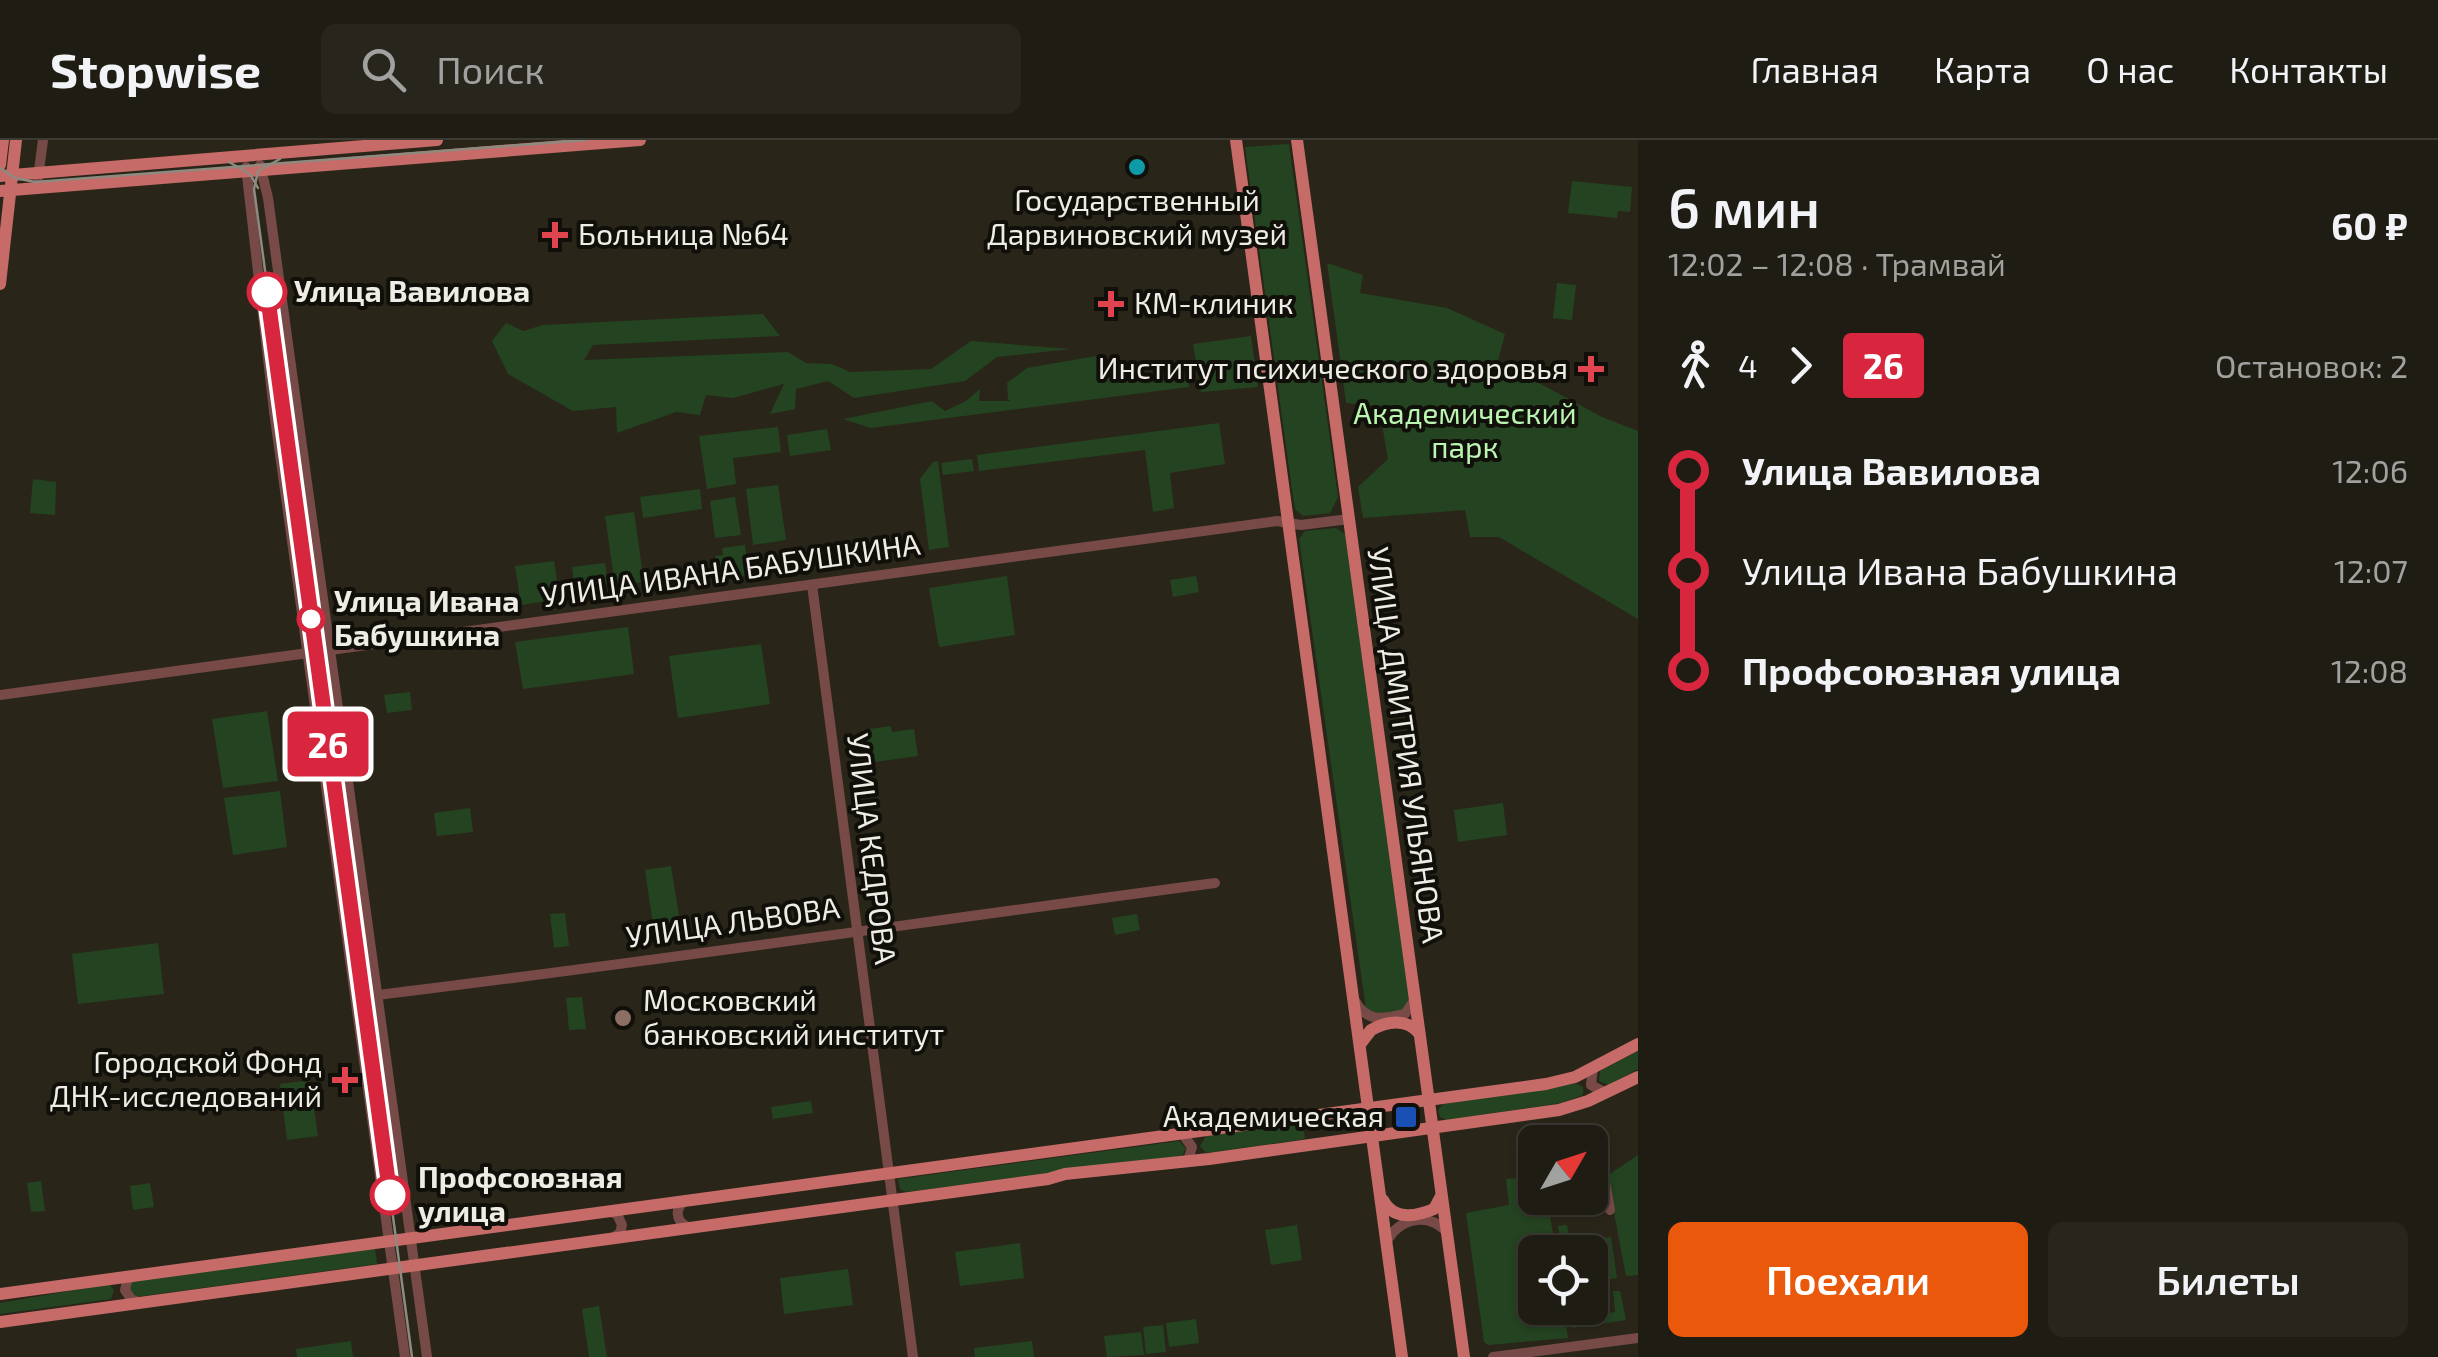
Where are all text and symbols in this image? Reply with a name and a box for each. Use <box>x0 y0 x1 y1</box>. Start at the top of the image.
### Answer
search box <box>321 24 1021 114</box>
text: Stopwise <box>50 40 261 98</box>
icon: search <box>356 42 411 97</box>
text: Поиск <box>436 46 545 92</box>
text: Главная <box>1751 48 1879 90</box>
text: Карта <box>1934 48 2031 90</box>
text: О нас <box>2086 48 2174 90</box>
text: Контакты <box>2229 48 2388 90</box>
marker: Государственный Дарвиновский музей <box>1126 156 1148 178</box>
text: 6 мин <box>1668 173 1820 239</box>
place label: Государственный Дарвиновский музей <box>987 181 1287 252</box>
text: 60 ₽ <box>2331 202 2408 248</box>
place label: Больница №64 <box>578 215 789 251</box>
marker: Больница №64 <box>542 222 568 248</box>
text: 12:02 – 12:08 · Трамвай <box>1668 244 2006 282</box>
place label: Улица Вавилова <box>294 272 530 308</box>
marker: Улица Вавилова <box>248 273 286 311</box>
place label: КМ-клиник <box>1134 284 1293 320</box>
marker: КМ-клиник <box>1098 291 1124 317</box>
icon: walk <box>1668 338 1723 393</box>
icon: forward <box>1773 338 1828 393</box>
text: 26 <box>1863 344 1904 386</box>
text: 4 <box>1738 346 1758 384</box>
text: Остановок: 2 <box>2215 346 2408 384</box>
place label: Институт психического здоровья <box>1098 349 1568 386</box>
marker: Институт психического здоровья <box>1578 356 1604 382</box>
park label: Академический парк <box>1353 394 1577 464</box>
text: Улица Вавилова <box>1742 447 2041 493</box>
text: 12:06 <box>2332 451 2408 489</box>
street label: УЛИЦА ИВАНА БАБУШКИНА <box>539 525 923 613</box>
street label: УЛИЦА ДМИТРИЯ УЛЬЯНОВА <box>1361 544 1453 945</box>
text: Улица Ивана Бабушкина <box>1742 547 2178 593</box>
text: 12:07 <box>2334 551 2408 589</box>
place label: Улица Ивана Бабушкина <box>334 582 519 653</box>
marker: Улица Ивана Бабушкина <box>298 606 324 632</box>
text: Профсоюзная улица <box>1742 647 2121 693</box>
text: 12:08 <box>2331 651 2408 689</box>
line badge: 26 <box>283 712 373 776</box>
text: 26 <box>308 723 349 765</box>
street label: УЛИЦА КЕДРОВА <box>841 731 905 967</box>
street label: УЛИЦА ЛЬВОВА <box>624 888 842 954</box>
place label: Московский банковский институт <box>643 981 944 1052</box>
marker: Московский банковский институт <box>612 1007 634 1029</box>
place label: Городской Фонд ДНК-исследований <box>50 1043 322 1113</box>
marker: Городской Фонд ДНК-исследований <box>332 1067 358 1093</box>
place label: Академическая <box>1163 1097 1384 1133</box>
marker: Академическая <box>1393 1104 1419 1130</box>
north arrow <box>1518 1125 1608 1215</box>
map controls <box>1518 1125 1608 1325</box>
place label: Профсоюзная улица <box>418 1158 623 1229</box>
marker: Профсоюзная улица <box>371 1176 409 1214</box>
button: Поехали <box>1668 1222 2028 1337</box>
button: Билеты <box>2048 1222 2408 1337</box>
button: locate <box>1518 1235 1608 1325</box>

